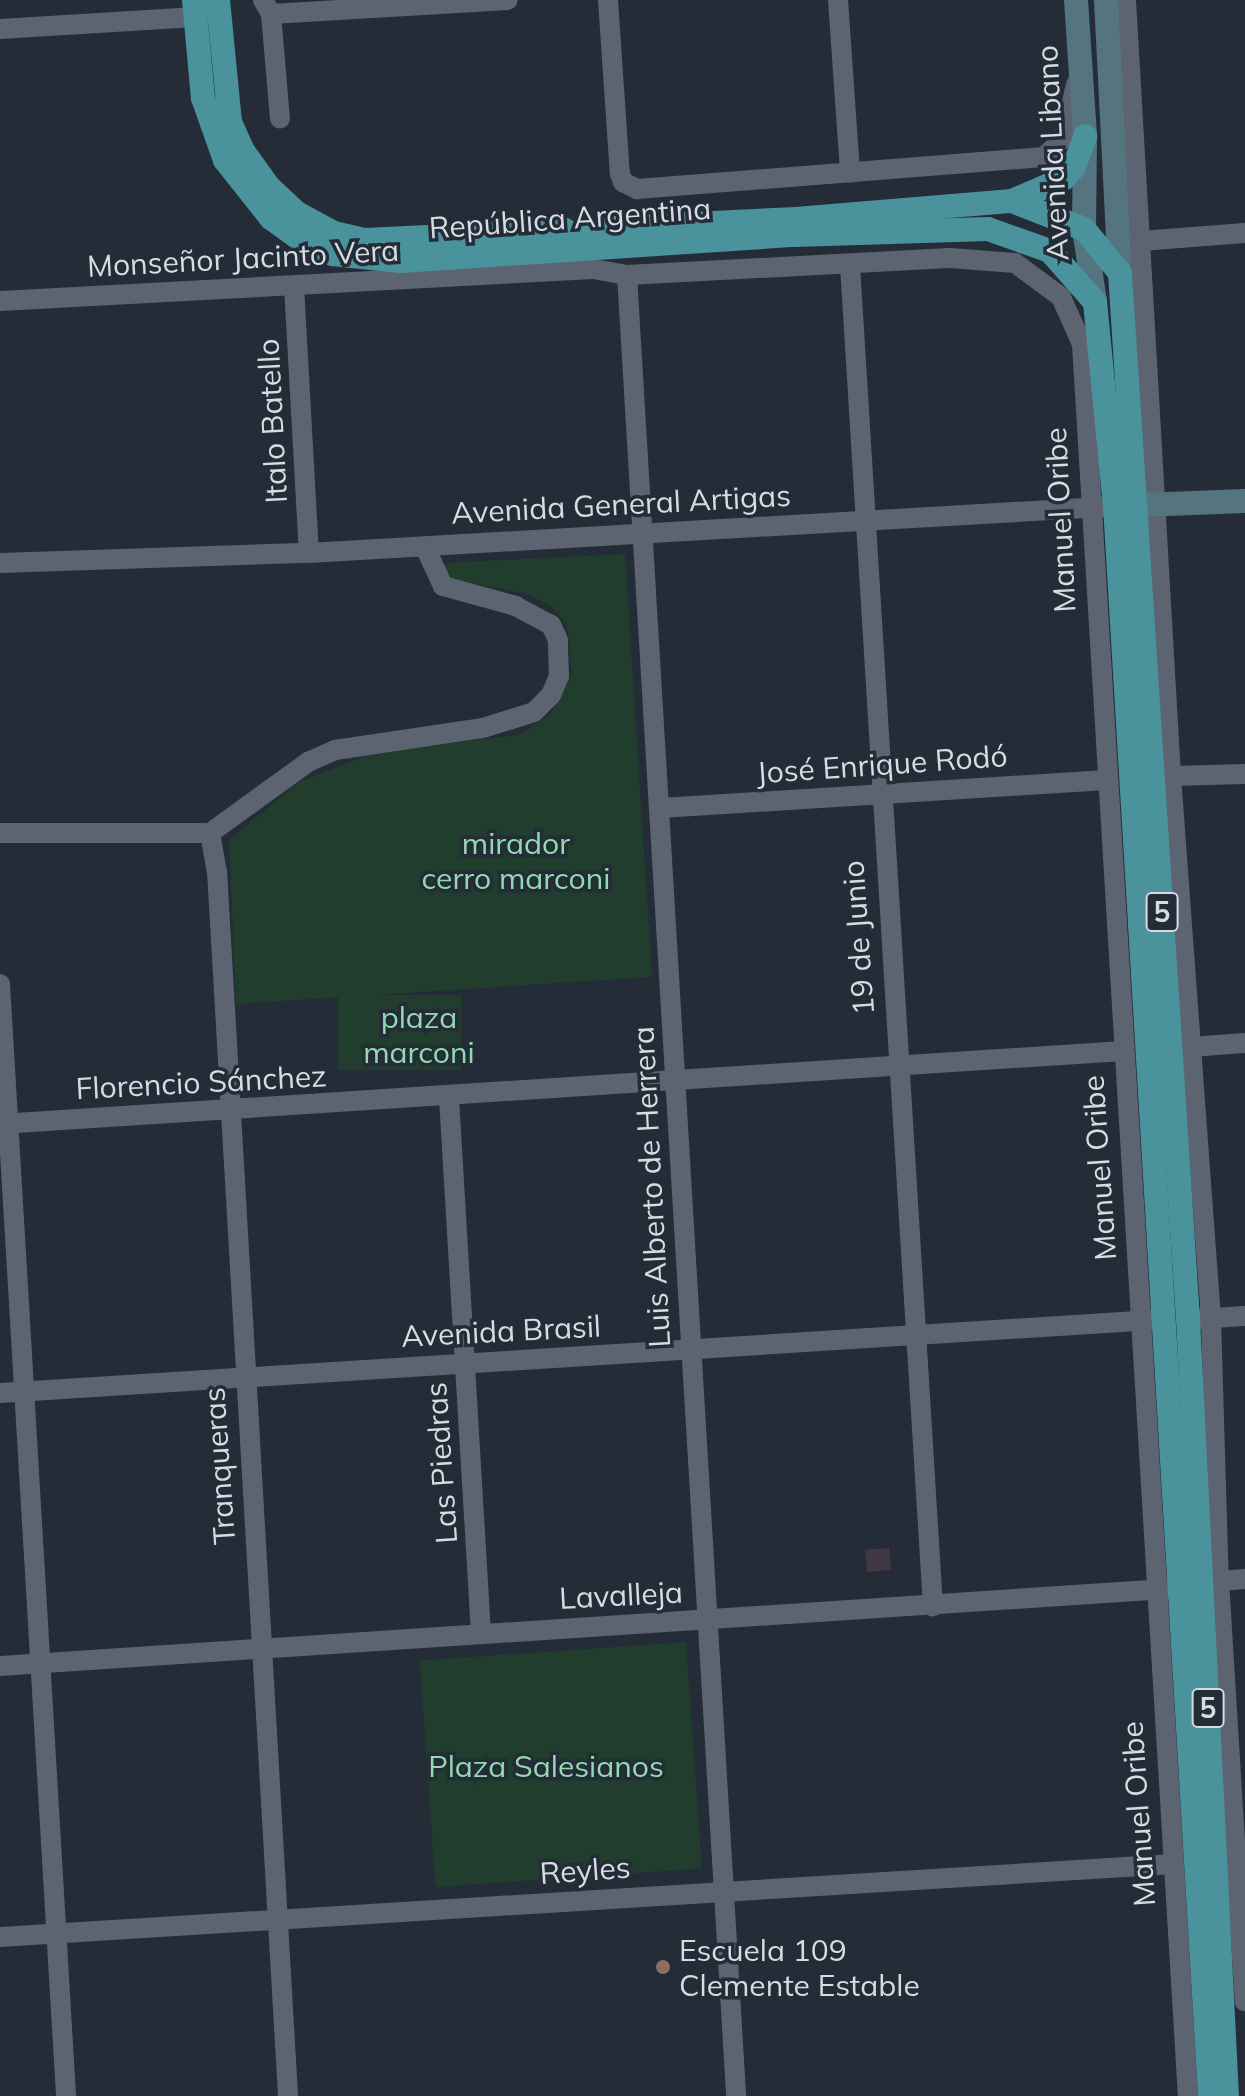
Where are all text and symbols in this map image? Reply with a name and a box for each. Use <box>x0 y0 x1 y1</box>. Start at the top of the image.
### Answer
street label: Avenida Libano <box>1028 44 1076 262</box>
street label: República Argentina <box>428 190 712 246</box>
street label: Monseñor Jacinto Vera <box>86 232 400 284</box>
street label: Italo Batello <box>250 338 294 504</box>
street label: Manuel Oribe <box>1037 426 1083 614</box>
street label: Avenida General Artigas <box>450 477 792 531</box>
street label: José Enrique Rodó <box>755 737 1009 791</box>
park label: mirador cerro marconi <box>422 825 610 896</box>
street label: 19 de Junio <box>835 859 881 1017</box>
road number: 5 <box>1144 888 1180 936</box>
park label: plaza marconi <box>363 999 475 1070</box>
street label: Luis Alberto de Herrera <box>625 1025 677 1349</box>
street label: Florencio Sánchez <box>75 1057 327 1107</box>
street label: Manuel Oribe <box>1075 1074 1123 1262</box>
street label: Avenida Brasil <box>400 1308 602 1354</box>
street label: Las Piedras <box>417 1381 465 1545</box>
street label: Tranqueras <box>196 1386 242 1546</box>
street label: Lavalleja <box>558 1574 684 1616</box>
road number: 5 <box>1190 1684 1226 1732</box>
street label: Manuel Oribe <box>1114 1720 1162 1908</box>
park label: Plaza Salesianos <box>428 1748 664 1784</box>
street label: Reyles <box>538 1849 632 1891</box>
place label: Escuela 109 Clemente Estable <box>679 1932 920 2002</box>
marker: Escuela 109 Clemente Estable <box>654 1958 672 1976</box>

